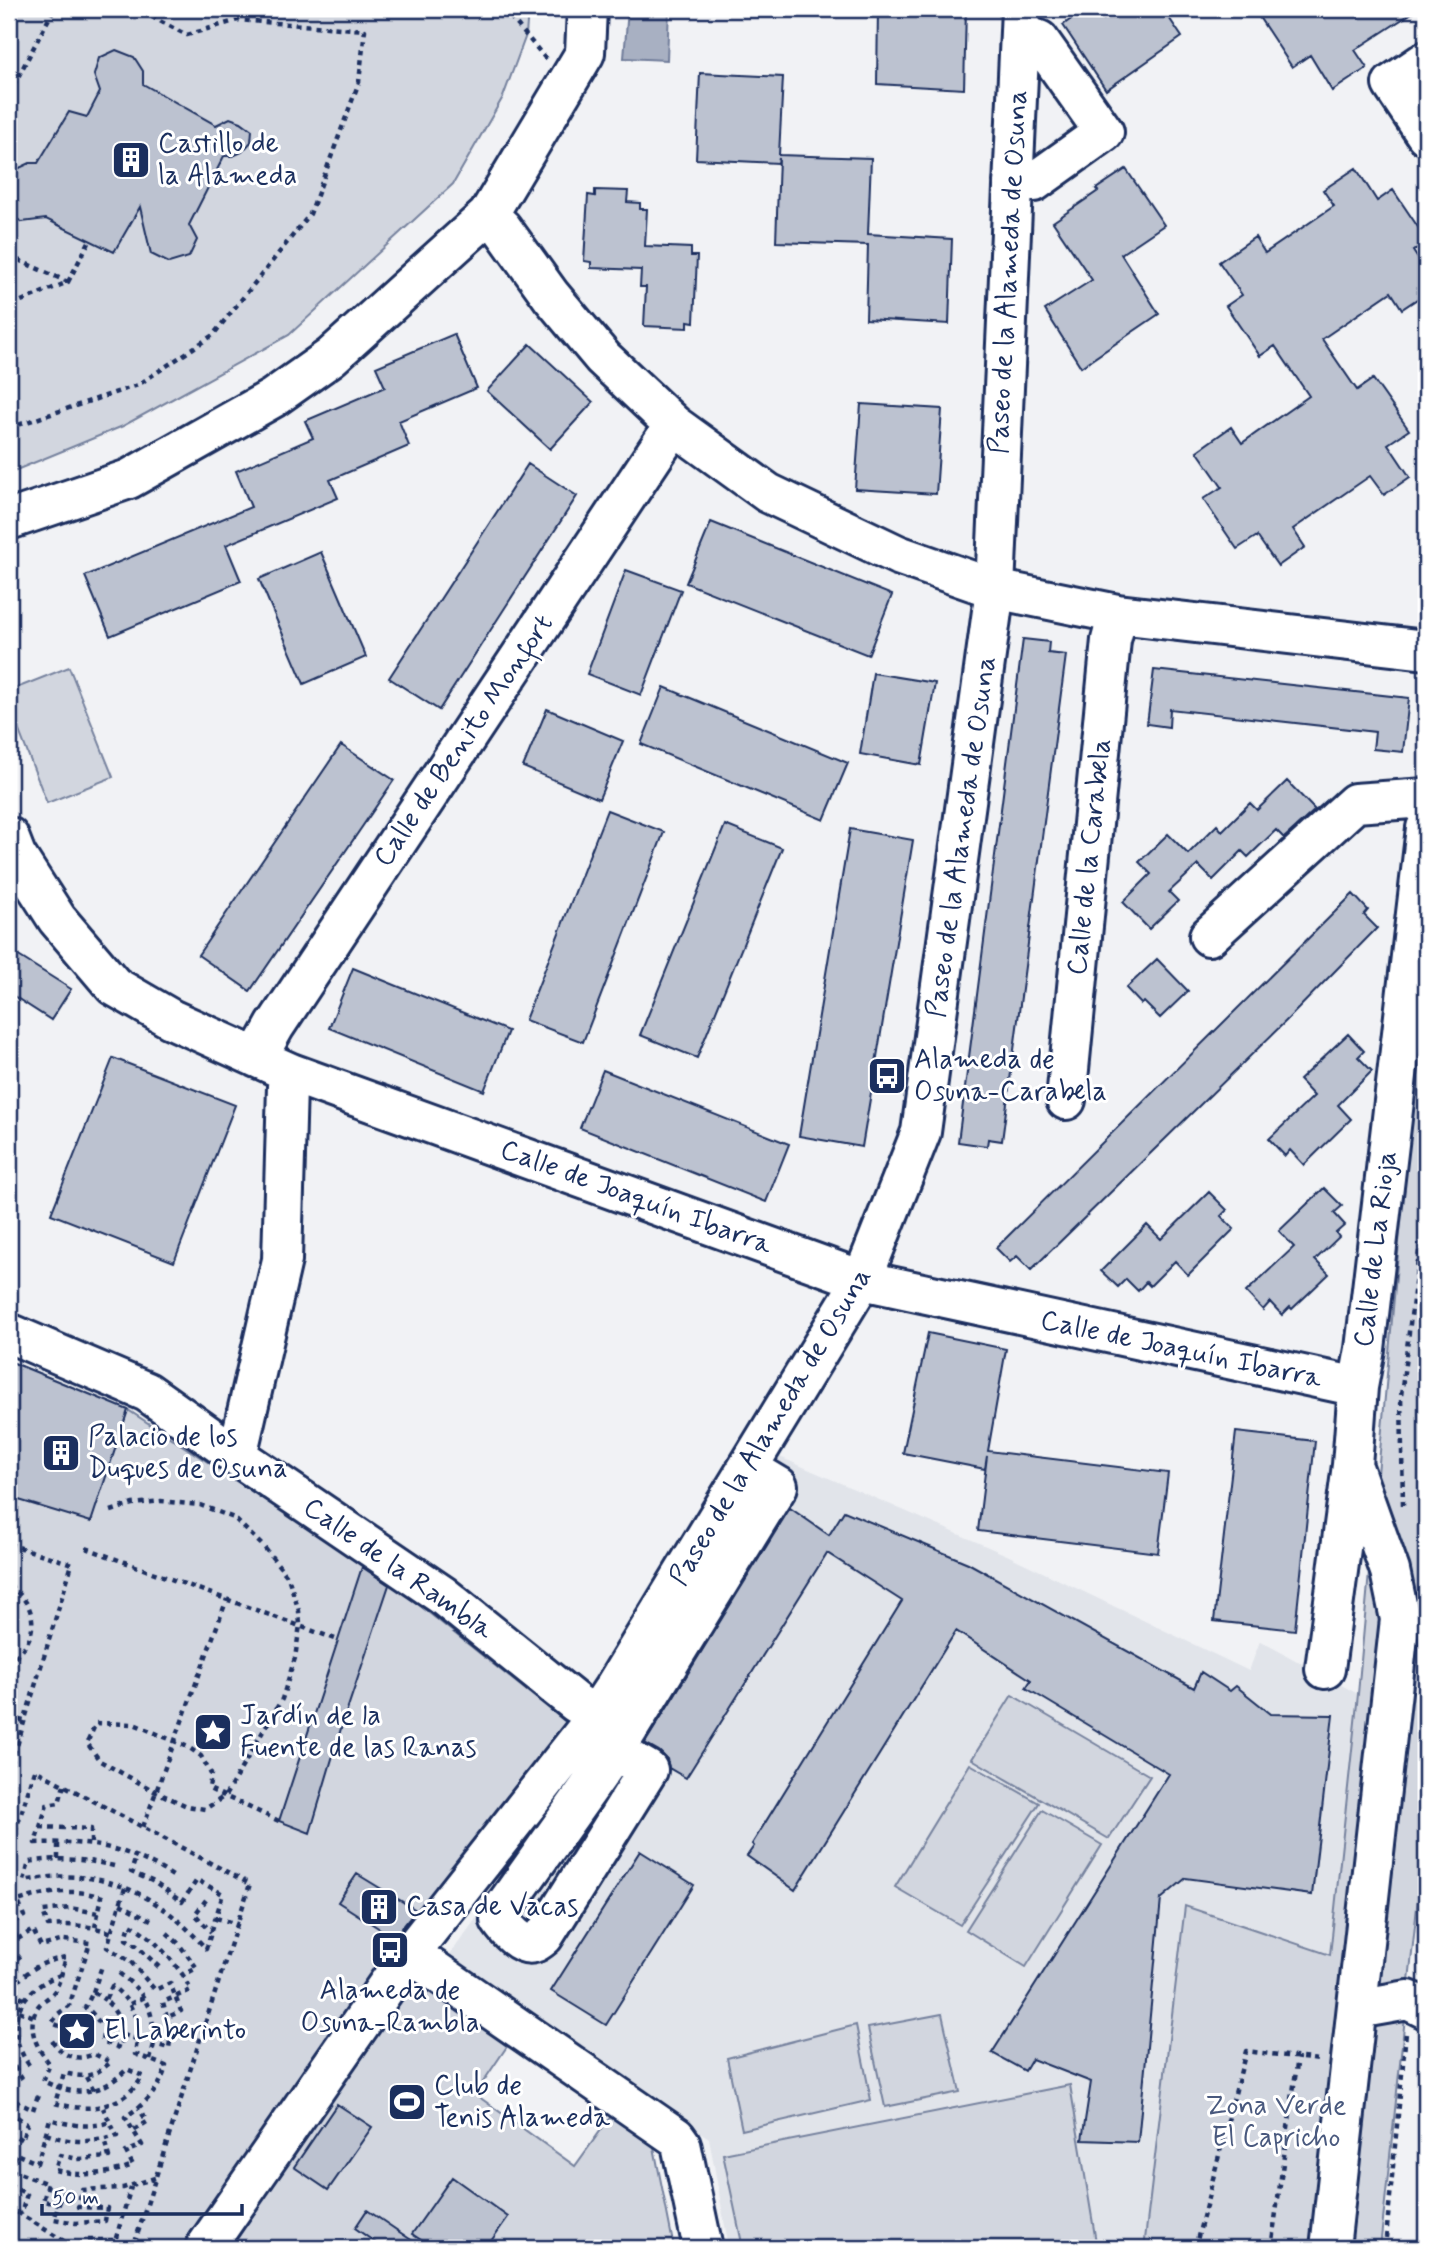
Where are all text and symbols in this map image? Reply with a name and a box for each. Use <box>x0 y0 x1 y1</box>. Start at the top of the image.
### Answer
street label: Paseo de la Alameda de Osuna <box>981 89 1037 455</box>
place label: Castillo de la Alameda <box>158 126 297 195</box>
building icon: Castillo de la Alameda <box>110 139 152 181</box>
street label: Calle de Benito Monfort <box>366 607 564 876</box>
street label: Paseo de la Alameda de Osuna <box>918 654 1006 1020</box>
street label: Calle de la Carabela <box>1059 737 1121 977</box>
place label: Alameda de Osuna-Carabela <box>914 1042 1107 1111</box>
bus stop icon: Alameda de Osuna-Carabela <box>866 1055 908 1097</box>
street label: Calle de Joaquín Ibarra <box>495 1132 777 1264</box>
street label: Calle de La Rioja <box>1346 1149 1406 1349</box>
street label: Paseo de la Alameda de Osuna <box>661 1261 881 1593</box>
street label: Calle de Joaquín Ibarra <box>1037 1302 1325 1398</box>
place label: Palacio de los Duques de Osuna <box>88 1419 288 1488</box>
building icon: Palacio de los Duques de Osuna <box>40 1432 82 1474</box>
street label: Calle de la Rambla <box>296 1490 501 1649</box>
place label: Jardín de la Fuente de las Ranas <box>240 1698 476 1767</box>
place icon: Jardín de la Fuente de las Ranas <box>192 1711 234 1753</box>
building icon: Casa de Vacas <box>358 1886 400 1928</box>
place label: Casa de Vacas <box>406 1889 578 1926</box>
bus stop icon: Alameda de Osuna-Rambla <box>369 1929 411 1971</box>
place label: Alameda de Osuna-Rambla <box>301 1973 479 2042</box>
place icon: El Laberinto <box>56 2010 98 2052</box>
place label: El Laberinto <box>104 2013 246 2050</box>
place label: Club de Tenis Alameda <box>434 2068 610 2137</box>
sports icon: Club de Tenis Alameda <box>386 2081 428 2123</box>
park label: Zona Verde El Capricho <box>1205 2088 1347 2157</box>
scale bar <box>42 2173 242 2217</box>
text: 50 m <box>52 2184 99 2212</box>

